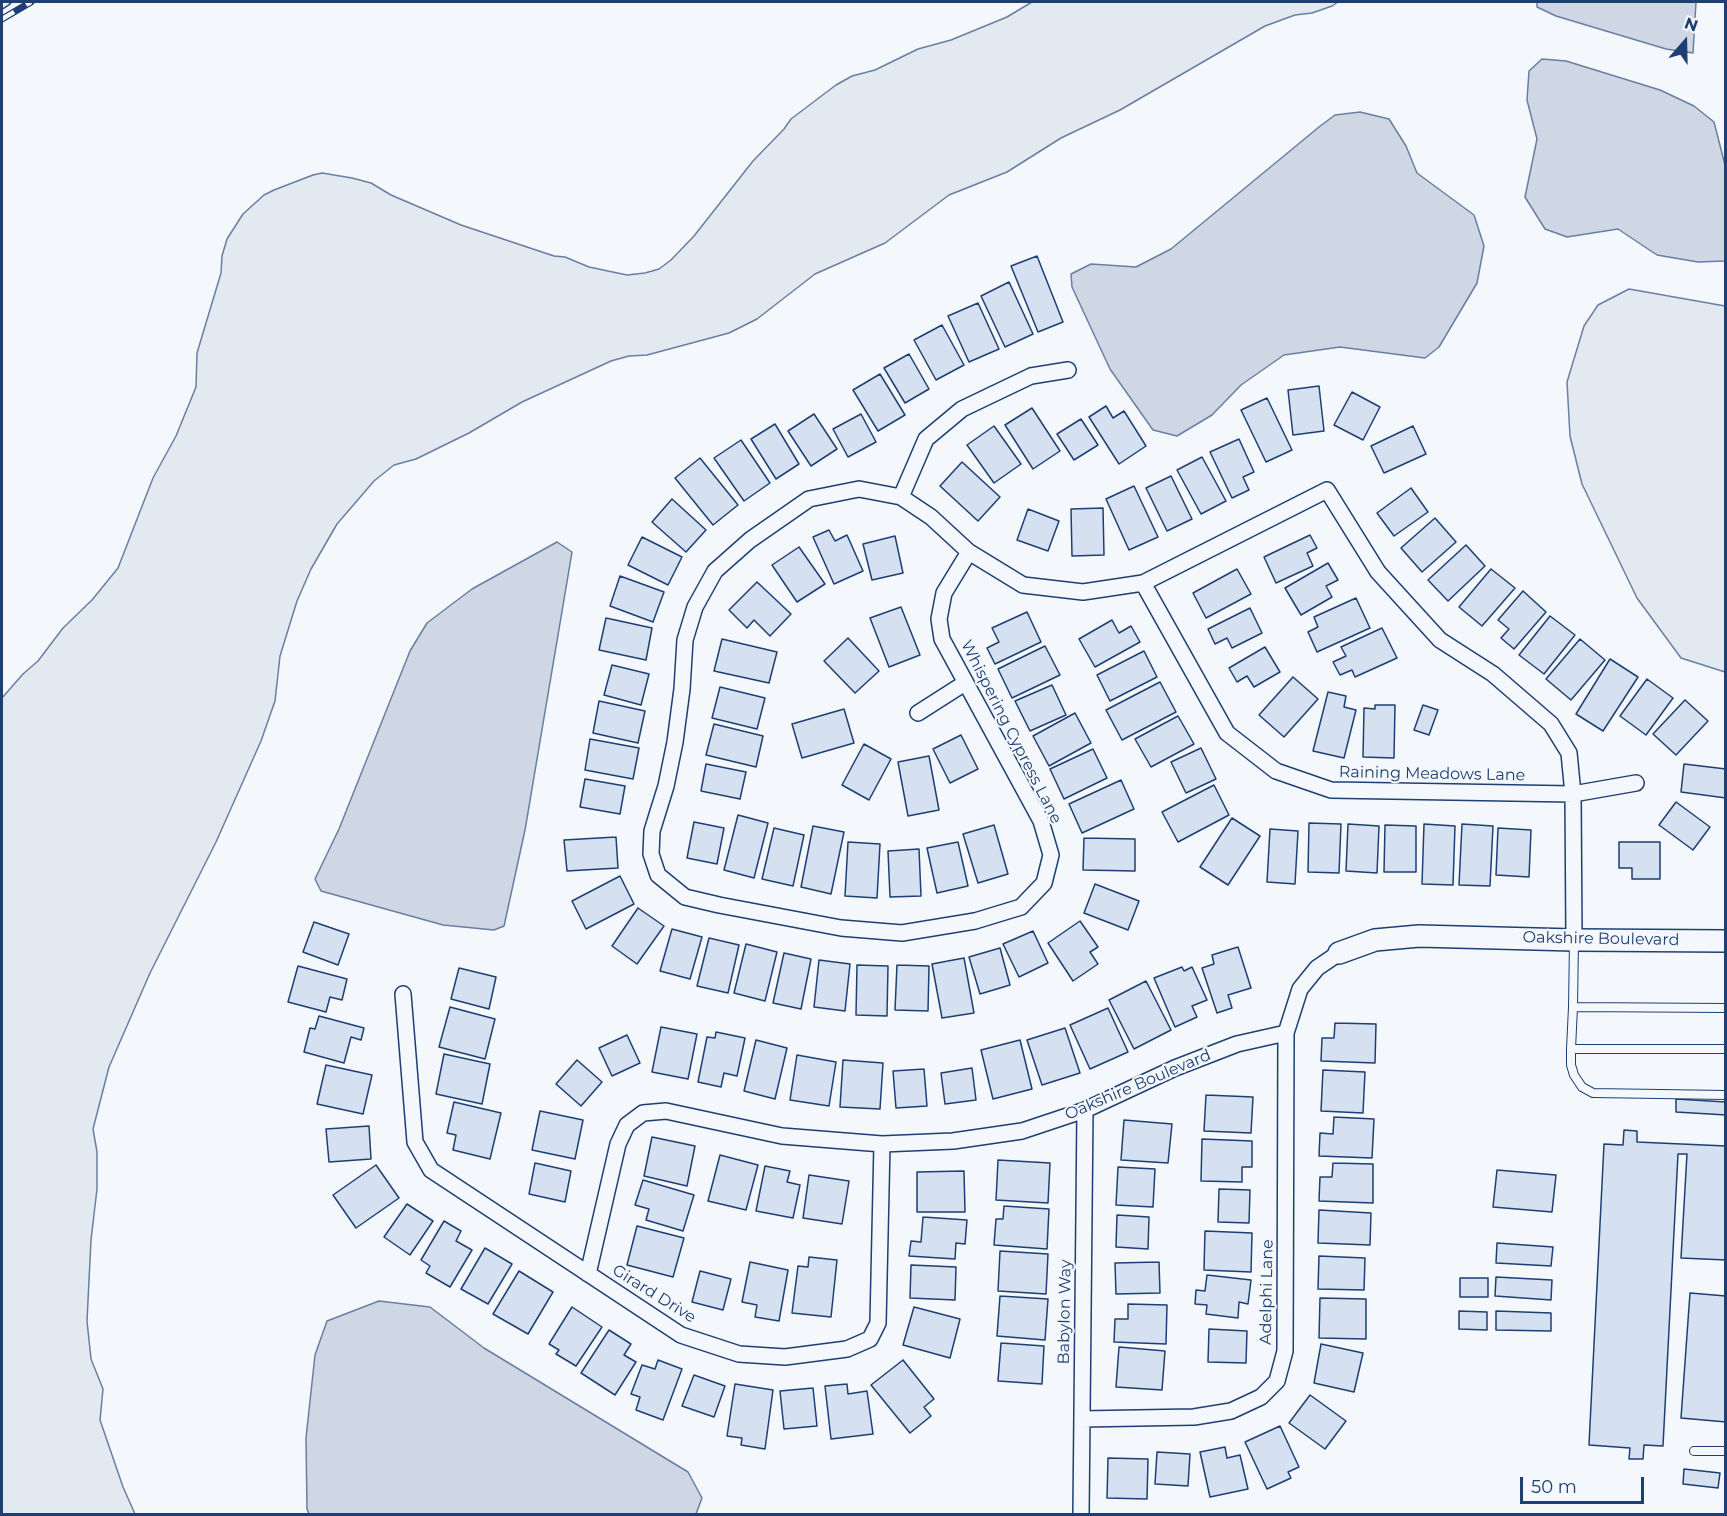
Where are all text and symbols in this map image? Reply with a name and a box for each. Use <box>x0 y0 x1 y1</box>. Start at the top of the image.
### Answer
north arrow <box>1655 12 1715 72</box>
text: N <box>1682 13 1701 36</box>
street label: Whispering Cypress Lane <box>956 637 1066 827</box>
street label: Raining Meadows Lane <box>1339 763 1525 785</box>
street label: Oakshire Boulevard <box>1523 928 1679 950</box>
street label: Oakshire Boulevard <box>1062 1046 1214 1124</box>
street label: Adelphi Lane <box>1256 1239 1278 1345</box>
street label: Babylon Way <box>1054 1259 1076 1365</box>
street label: Girard Drive <box>609 1261 699 1327</box>
scale bar <box>1523 1465 1648 1503</box>
text: 50 m <box>1531 1476 1577 1498</box>

